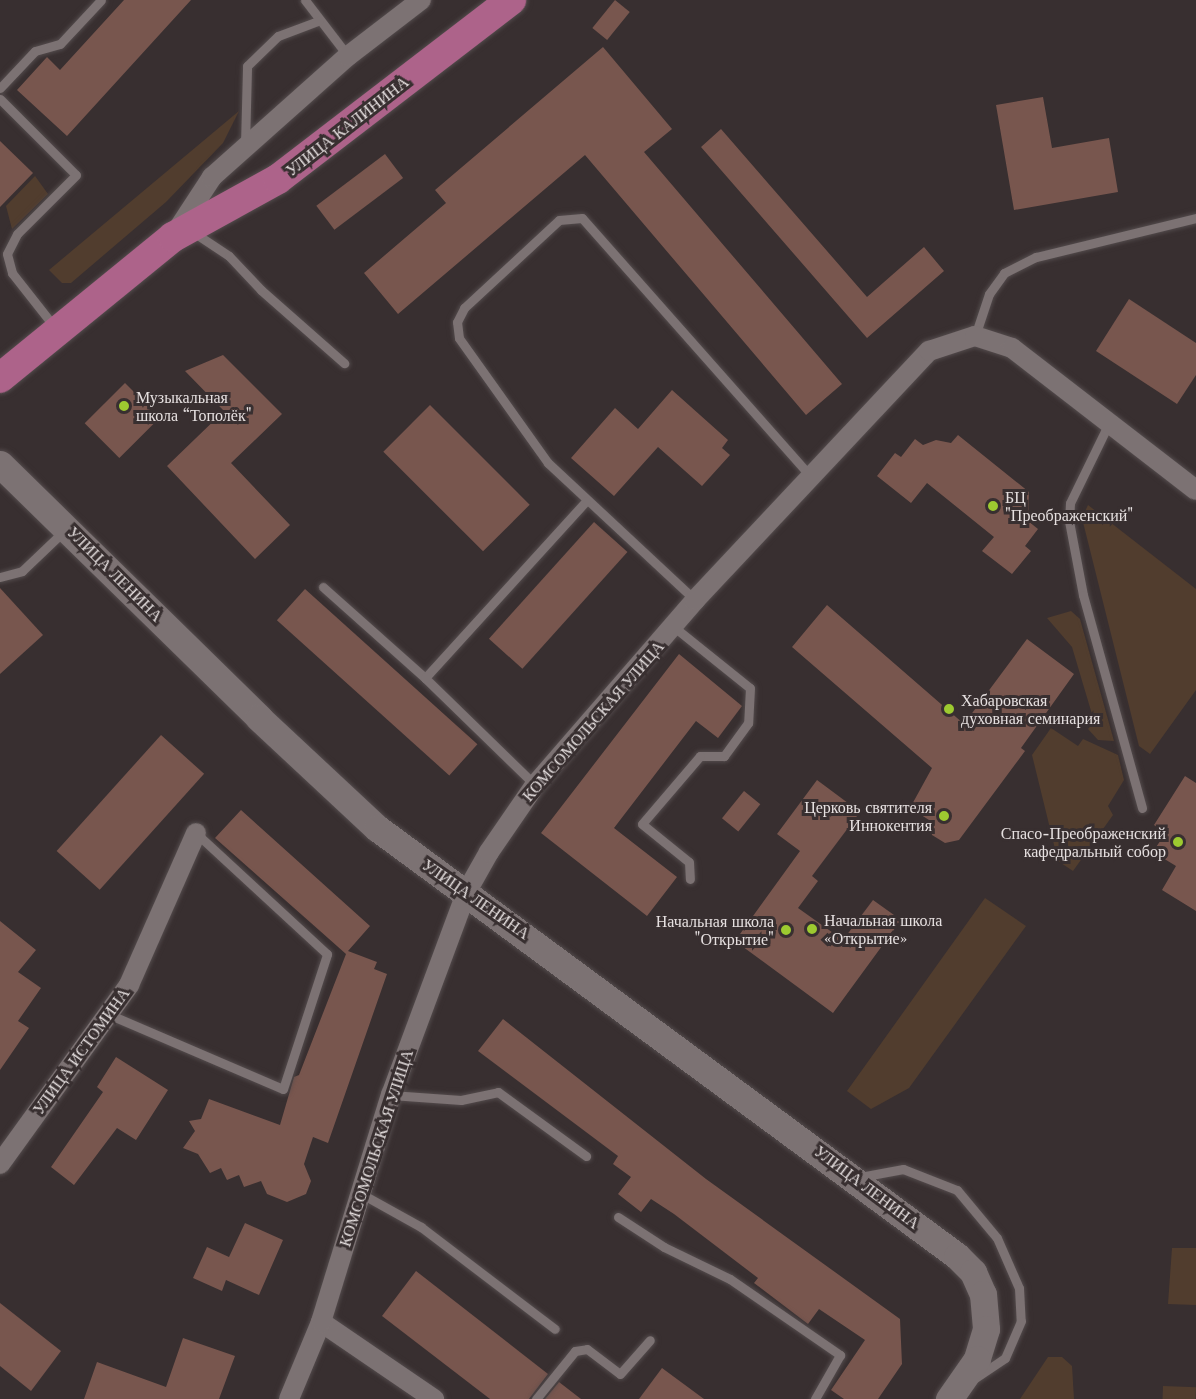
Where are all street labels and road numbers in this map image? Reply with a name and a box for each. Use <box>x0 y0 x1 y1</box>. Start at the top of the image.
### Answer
street label: УЛИЦА КАЛИНИНА <box>282 72 412 180</box>
street label: УЛИЦА ЛЕНИНА <box>63 522 167 626</box>
street label: КОМСОМОЛЬСКАЯ УЛИЦА <box>518 637 668 805</box>
street label: УЛИЦА ЛЕНИНА <box>419 855 533 943</box>
street label: УЛИЦА ИСТОМИНА <box>29 984 133 1118</box>
street label: КОМСОМОЛЬСКАЯ УЛИЦА <box>335 1047 417 1249</box>
street label: УЛИЦА ЛЕНИНА <box>811 1141 923 1233</box>

